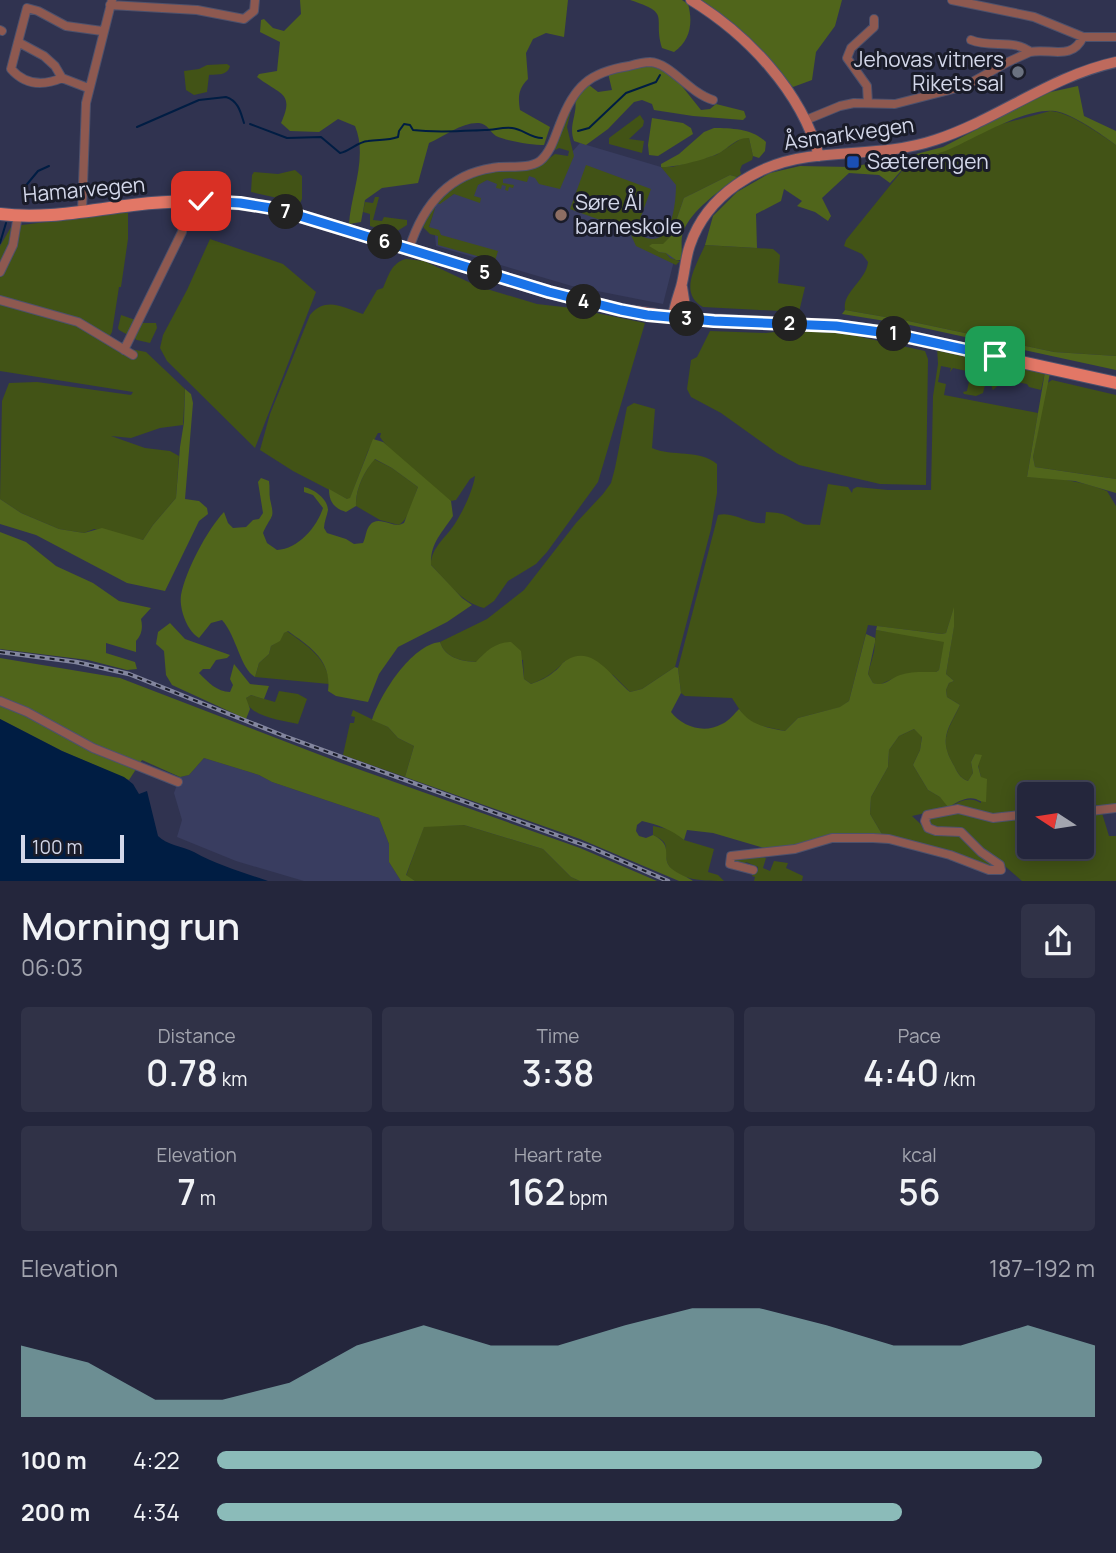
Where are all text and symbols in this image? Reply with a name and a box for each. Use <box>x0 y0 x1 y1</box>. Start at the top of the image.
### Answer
place label: Jehovas vitners Rikets sal <box>854 45 1004 97</box>
marker: Jehovas vitners Rikets sal <box>1010 64 1026 80</box>
street label: Åsmarkvegen <box>782 110 916 156</box>
place label: Sæterengen <box>867 147 989 175</box>
marker: Sæterengen <box>845 154 861 170</box>
street label: Hamarvegen <box>22 170 146 208</box>
pin <box>171 171 231 231</box>
icon: check <box>182 182 220 220</box>
place label: Søre Ål barneskole <box>575 188 682 240</box>
pin: 7 <box>268 194 304 230</box>
text: 7 <box>280 198 291 224</box>
marker: Søre Ål barneskole <box>553 207 569 223</box>
pin: 6 <box>368 224 402 260</box>
text: 6 <box>379 228 390 254</box>
pin: 5 <box>468 256 503 290</box>
text: 5 <box>479 259 490 285</box>
pin: 4 <box>566 284 602 320</box>
text: 4 <box>578 288 589 314</box>
pin: 3 <box>670 302 704 336</box>
text: 3 <box>681 305 692 331</box>
pin: 2 <box>772 306 808 342</box>
text: 2 <box>784 310 795 336</box>
pin: 1 <box>876 316 912 352</box>
text: 1 <box>889 320 898 346</box>
pin <box>965 326 1025 386</box>
icon: arrive <box>976 337 1014 375</box>
north arrow <box>1017 782 1094 859</box>
map controls <box>1017 782 1094 859</box>
scale bar <box>21 832 124 864</box>
text: 100 m <box>32 834 83 860</box>
text: Morning run <box>21 899 240 951</box>
button: share <box>1021 904 1095 978</box>
text: 06:03 <box>21 951 83 983</box>
text: Distance <box>158 1023 236 1049</box>
text: Time <box>537 1023 579 1049</box>
text: Pace <box>898 1023 941 1049</box>
text: 0.78 <box>146 1049 218 1097</box>
text: 3:38 <box>522 1049 594 1097</box>
text: 4:40 <box>863 1049 939 1097</box>
text: km <box>218 1066 247 1092</box>
text: /km <box>939 1066 976 1092</box>
text: Elevation <box>157 1142 237 1168</box>
text: Heart rate <box>514 1142 602 1168</box>
text: kcal <box>902 1142 937 1168</box>
text: 7 <box>178 1168 196 1216</box>
text: 162 <box>508 1168 565 1216</box>
text: 56 <box>898 1168 940 1216</box>
text: m <box>196 1185 216 1211</box>
text: bpm <box>565 1185 608 1211</box>
text: Elevation <box>21 1252 118 1284</box>
text: 187–192 m <box>989 1252 1095 1284</box>
text: 100 m <box>21 1444 87 1476</box>
text: 4:22 <box>133 1444 180 1476</box>
text: 200 m <box>21 1496 90 1528</box>
text: 4:34 <box>133 1496 180 1528</box>

